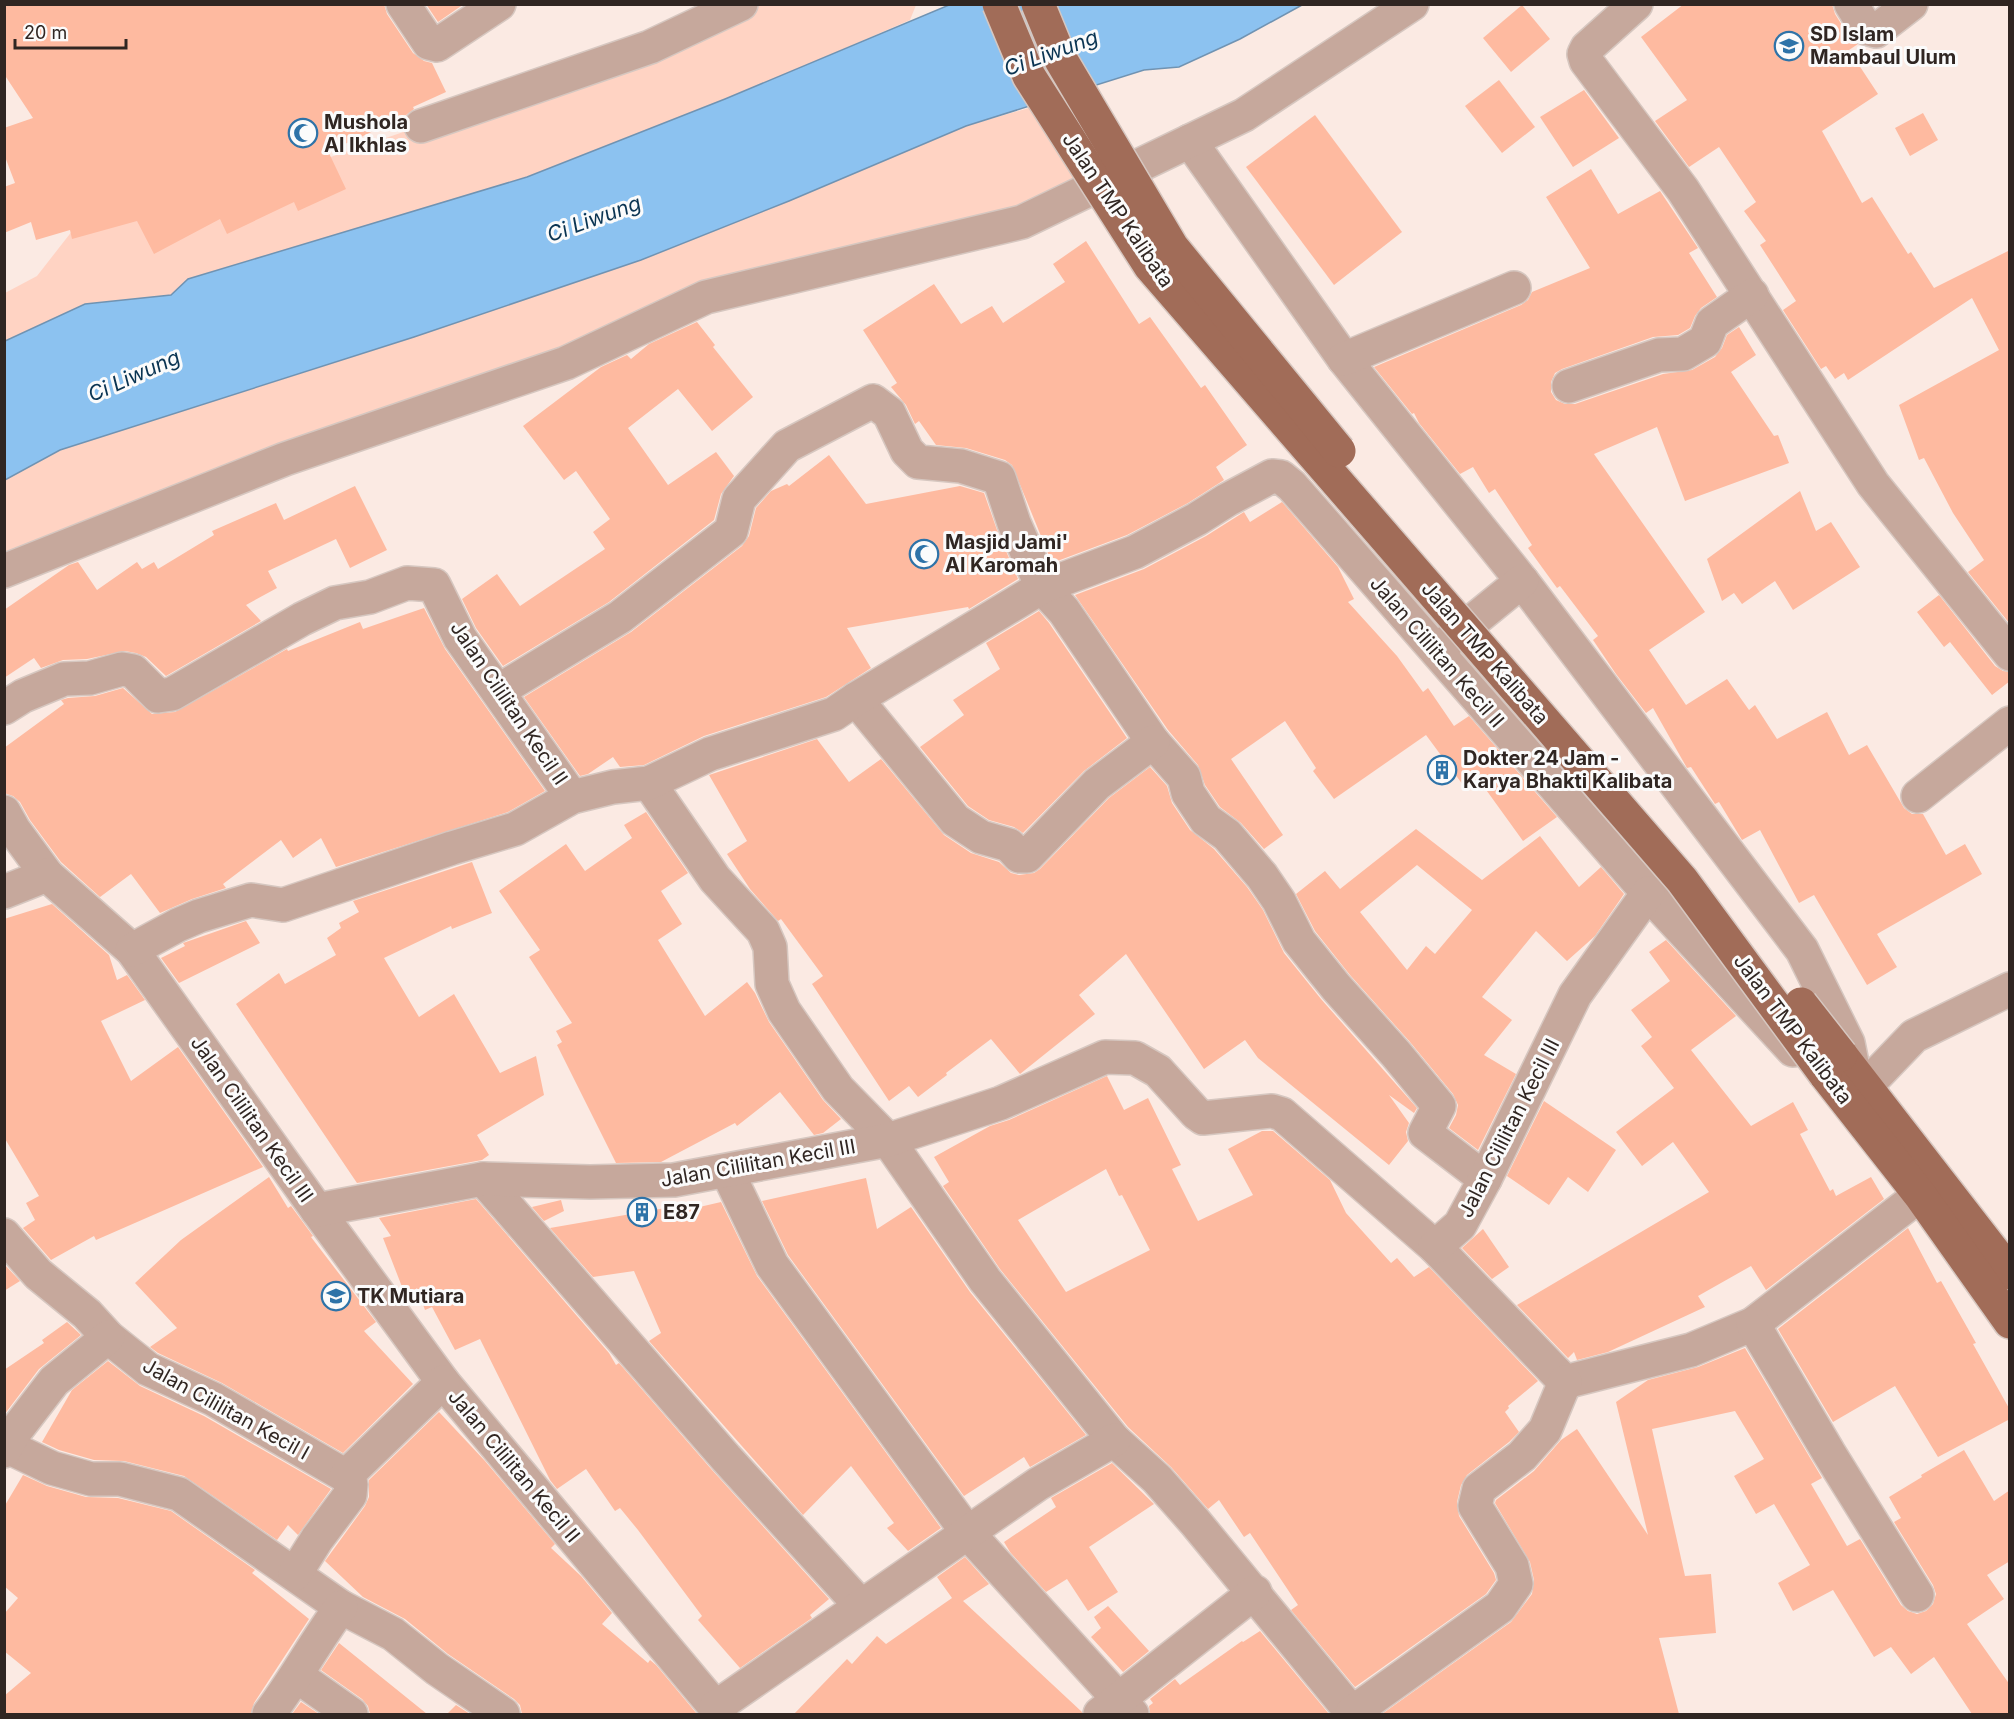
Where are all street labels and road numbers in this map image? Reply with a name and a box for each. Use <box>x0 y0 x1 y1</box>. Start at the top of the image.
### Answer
street label: Jalan TMP Kalibata <box>1057 128 1179 292</box>
street label: Jalan Cililitan Kecil II <box>1365 572 1509 732</box>
street label: Jalan TMP Kalibata <box>1416 577 1554 729</box>
street label: Jalan Cililitan Kecil II <box>445 617 573 789</box>
street label: Jalan TMP Kalibata <box>1729 949 1857 1109</box>
street label: Jalan Cililitan Kecil III <box>186 1031 318 1207</box>
street label: Jalan Cililitan Kecil III <box>1453 1035 1565 1221</box>
street label: Jalan Cililitan Kecil III <box>659 1134 857 1192</box>
street label: Jalan Cililitan Kecil I <box>139 1353 313 1465</box>
street label: Jalan Cililitan Kecil II <box>443 1385 585 1547</box>

